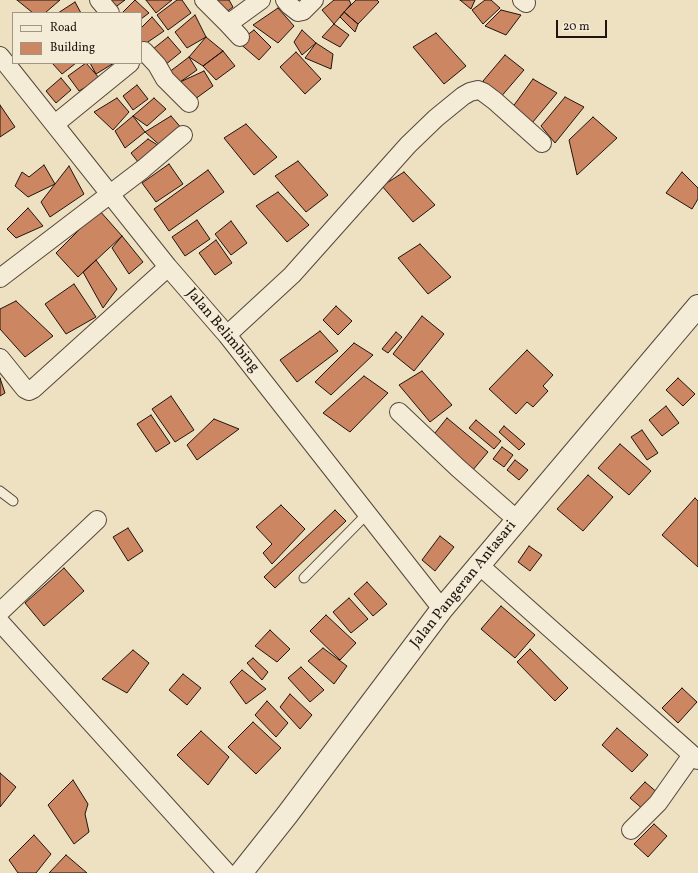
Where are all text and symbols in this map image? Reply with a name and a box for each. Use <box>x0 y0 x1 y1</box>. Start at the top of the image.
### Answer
legend <box>12 12 142 64</box>
scale bar <box>558 12 609 38</box>
text: 20 m <box>563 19 590 35</box>
text: Road <box>50 20 77 36</box>
text: Building <box>50 40 95 56</box>
street label: Jalan Belimbing <box>182 285 262 377</box>
street label: Jalan Pangeran Antasari <box>407 518 521 652</box>

